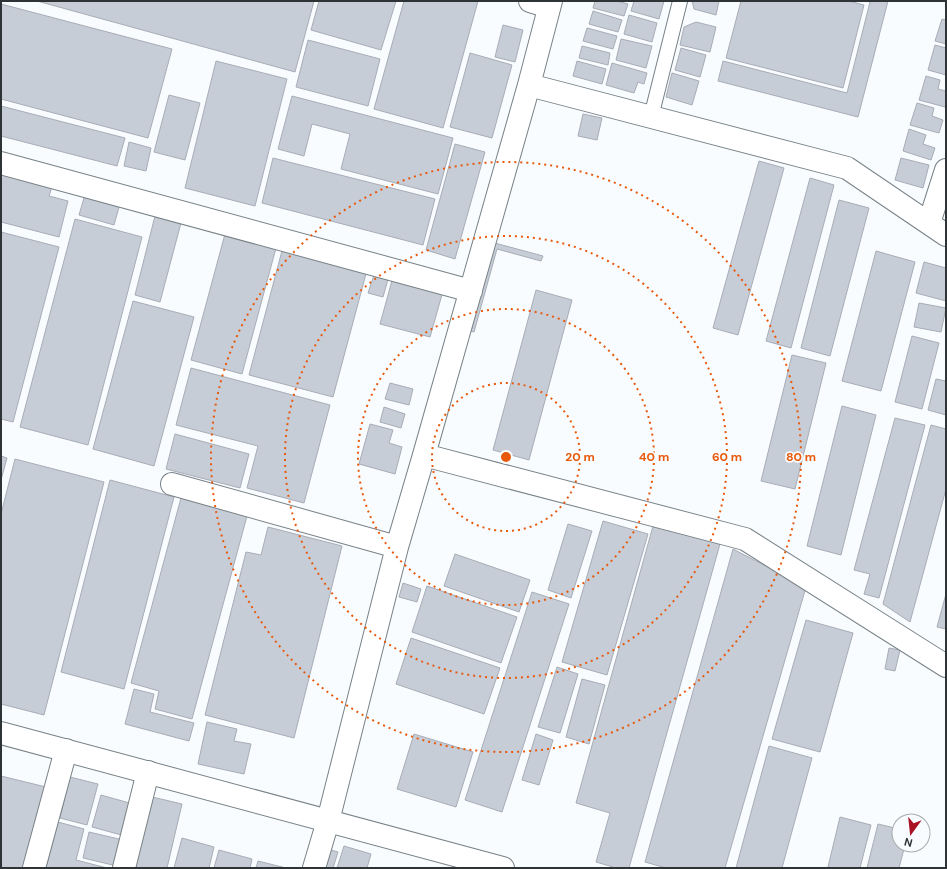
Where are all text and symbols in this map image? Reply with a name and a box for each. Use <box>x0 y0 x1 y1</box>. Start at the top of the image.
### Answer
text: 20 m <box>565 449 595 465</box>
text: 40 m <box>639 449 669 465</box>
text: 60 m <box>712 449 742 465</box>
text: 80 m <box>786 449 816 465</box>
centre of rings <box>499 450 513 464</box>
north arrow <box>891 813 931 853</box>
text: N <box>903 835 914 850</box>

